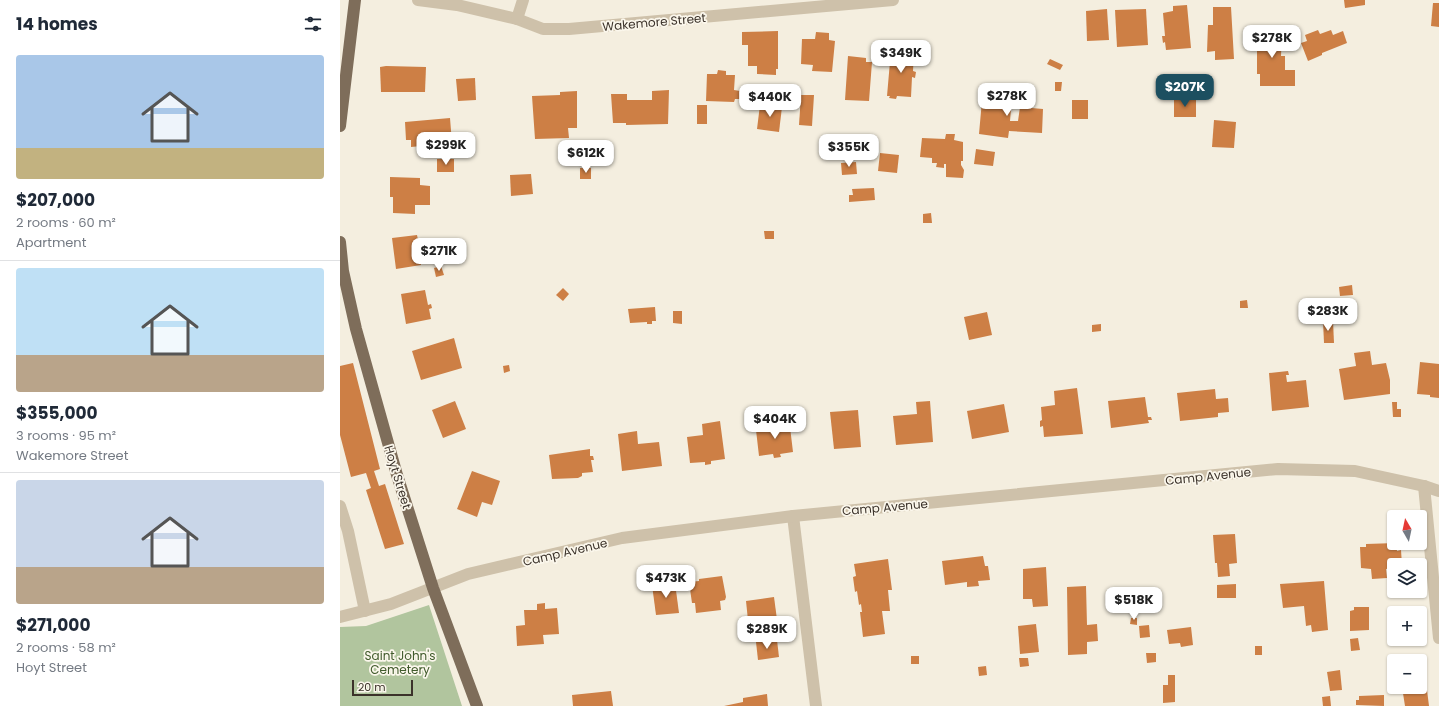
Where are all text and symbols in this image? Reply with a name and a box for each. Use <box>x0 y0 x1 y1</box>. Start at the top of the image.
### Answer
street label: Wakemore Street <box>602 9 706 35</box>
text: 14 homes <box>16 12 98 36</box>
icon: filters <box>302 13 324 35</box>
pin: $278K <box>1244 25 1300 59</box>
text: $278K <box>1252 28 1292 47</box>
pin: $349K <box>873 40 929 74</box>
text: $349K <box>880 43 922 62</box>
pin: $207K <box>1157 74 1213 108</box>
text: $207K <box>1165 77 1205 96</box>
icon: home <box>134 81 206 153</box>
pin: $278K <box>979 83 1035 117</box>
pin: $440K <box>742 84 798 118</box>
text: $278K <box>987 86 1027 105</box>
text: $440K <box>748 87 792 106</box>
pin: $299K <box>418 132 474 166</box>
pin: $355K <box>821 134 877 168</box>
text: $299K <box>425 135 467 154</box>
text: $355K <box>828 137 870 156</box>
pin: $612K <box>558 140 614 174</box>
text: $612K <box>567 143 605 162</box>
text: $207,000 <box>16 188 95 212</box>
text: 2 rooms · 60 m² <box>16 213 116 232</box>
text: Apartment <box>16 233 86 252</box>
pin: $271K <box>411 238 467 272</box>
text: $271K <box>421 241 457 260</box>
icon: home <box>134 294 206 366</box>
pin: $283K <box>1300 298 1356 332</box>
text: $283K <box>1307 301 1349 320</box>
text: $355,000 <box>16 401 98 425</box>
pin: $404K <box>747 406 803 440</box>
text: $404K <box>753 409 797 428</box>
text: 3 rooms · 95 m² <box>16 426 116 445</box>
street label: Hoyt Street <box>380 443 416 511</box>
text: Wakemore Street <box>16 446 128 465</box>
street label: Camp Avenue <box>1164 463 1252 489</box>
street label: Camp Avenue <box>841 495 929 519</box>
icon: home <box>134 506 206 578</box>
north arrow <box>1387 510 1427 550</box>
map controls <box>1387 510 1427 694</box>
street label: Camp Avenue <box>521 534 609 570</box>
button: layers <box>1387 558 1427 598</box>
pin: $473K <box>638 565 694 599</box>
text: $473K <box>645 568 687 587</box>
pin: $518K <box>1106 587 1162 621</box>
text: $518K <box>1114 590 1154 609</box>
button: + <box>1387 606 1427 646</box>
text: $271,000 <box>16 613 91 637</box>
pin: $289K <box>739 616 795 650</box>
text: $289K <box>746 619 788 638</box>
text: 2 rooms · 58 m² <box>16 638 116 657</box>
park label: Saint John's Cemetery <box>365 647 435 678</box>
button: − <box>1387 654 1427 694</box>
text: Hoyt Street <box>16 658 87 677</box>
scale bar <box>352 678 413 697</box>
text: 20 m <box>358 679 386 695</box>

